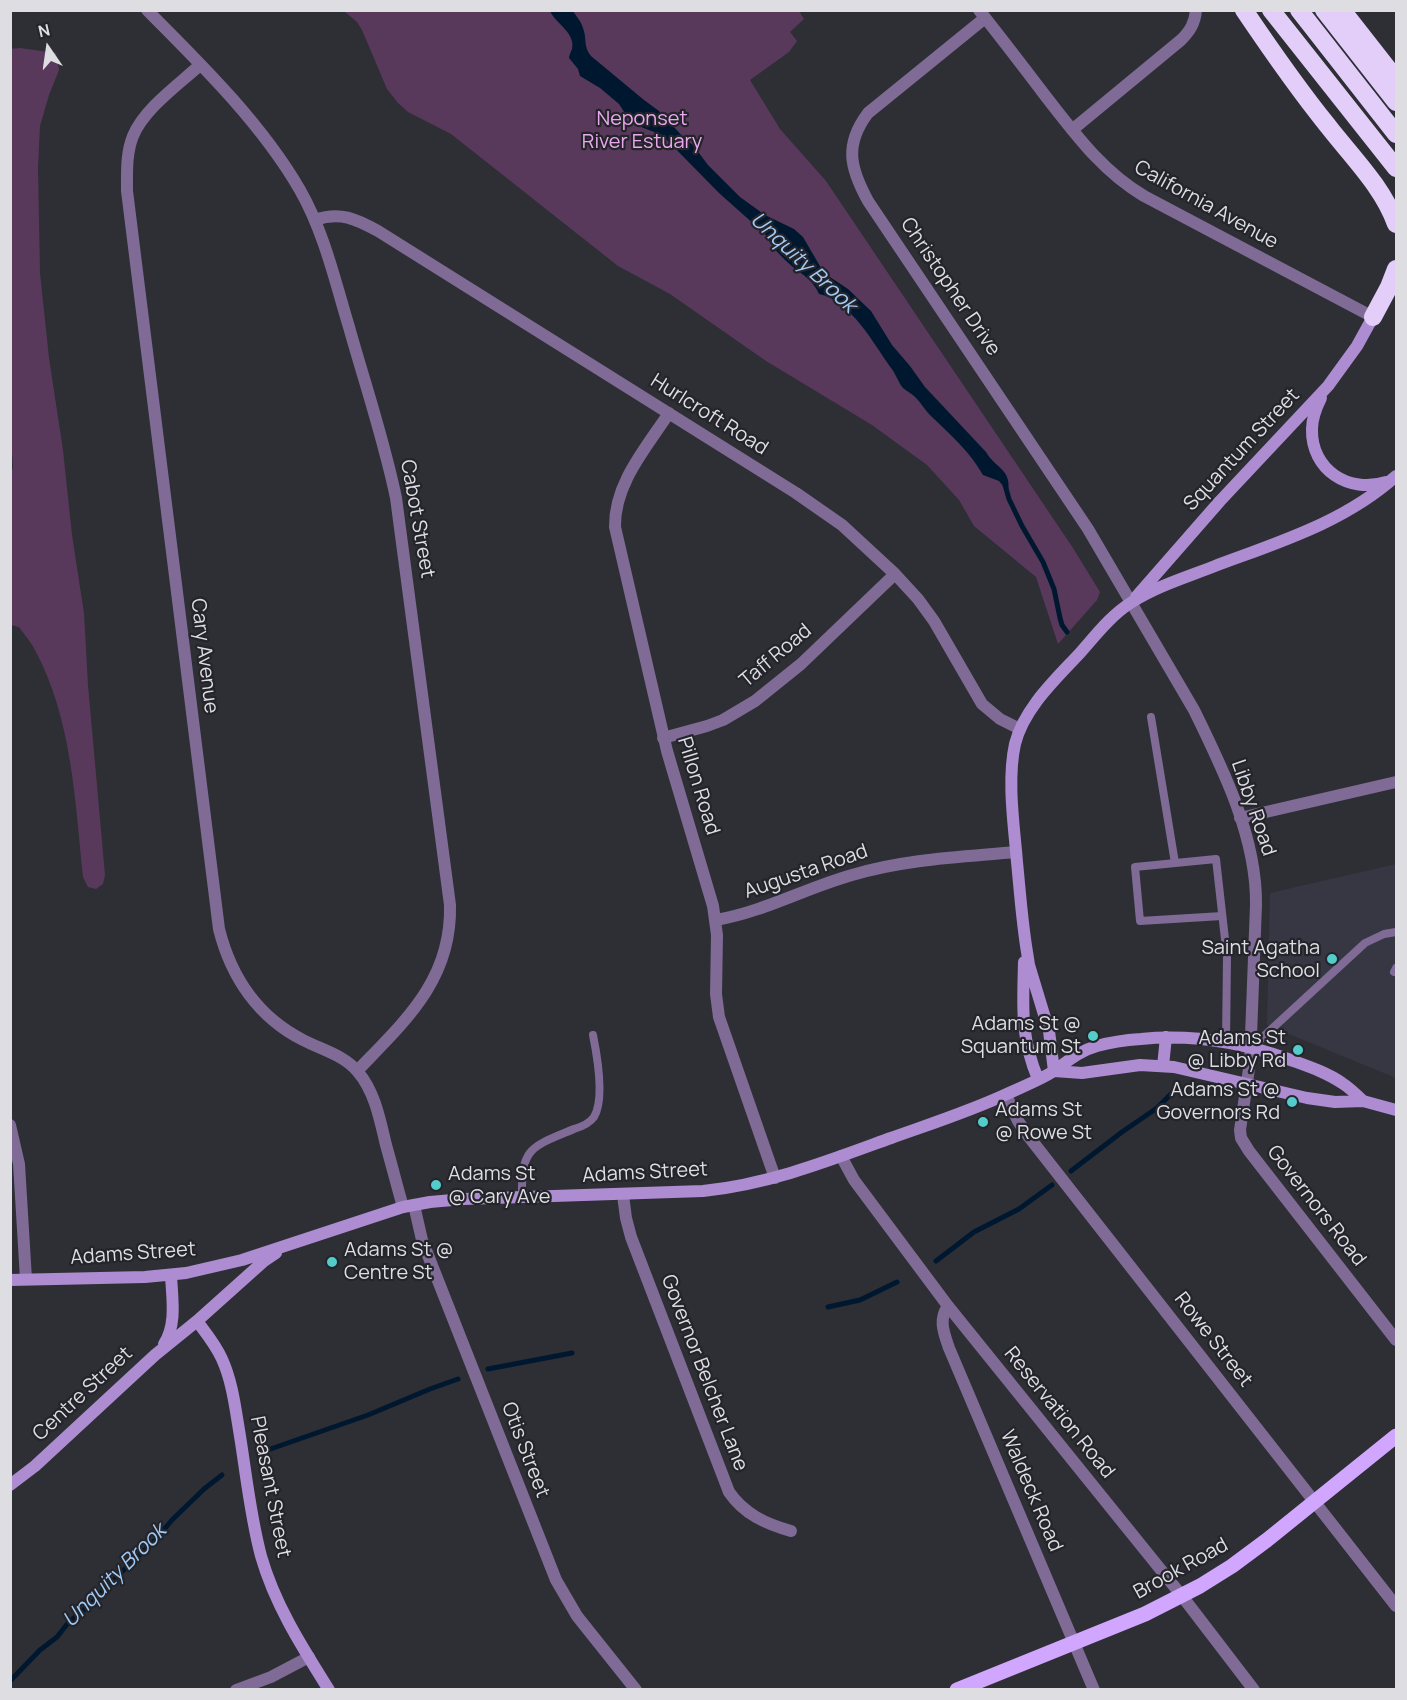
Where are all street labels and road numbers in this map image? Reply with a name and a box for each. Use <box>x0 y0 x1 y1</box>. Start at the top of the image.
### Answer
street label: California Avenue <box>1130 156 1282 254</box>
street label: Christopher Drive <box>895 213 1005 361</box>
street label: Hurlcroft Road <box>646 369 772 461</box>
street label: Squantum Street <box>1179 384 1305 516</box>
street label: Cabot Street <box>395 458 439 580</box>
street label: Cary Avenue <box>185 597 223 715</box>
street label: Taff Road <box>735 619 817 693</box>
street label: Pillon Road <box>672 734 724 838</box>
street label: Libby Road <box>1225 757 1281 859</box>
street label: Augusta Road <box>741 840 871 904</box>
street label: Governors Road <box>1261 1141 1371 1271</box>
street label: Adams Street <box>582 1158 708 1188</box>
street label: Adams Street <box>69 1238 197 1270</box>
street label: Governor Belcher Lane <box>655 1271 753 1475</box>
street label: Rowe Street <box>1169 1288 1257 1392</box>
street label: Centre Street <box>28 1342 138 1446</box>
street label: Reservation Road <box>999 1342 1119 1484</box>
street label: Otis Street <box>496 1399 554 1501</box>
street label: Pleasant Street <box>245 1414 295 1560</box>
street label: Waldeck Road <box>995 1427 1067 1555</box>
street label: Brook Road <box>1130 1533 1232 1605</box>

